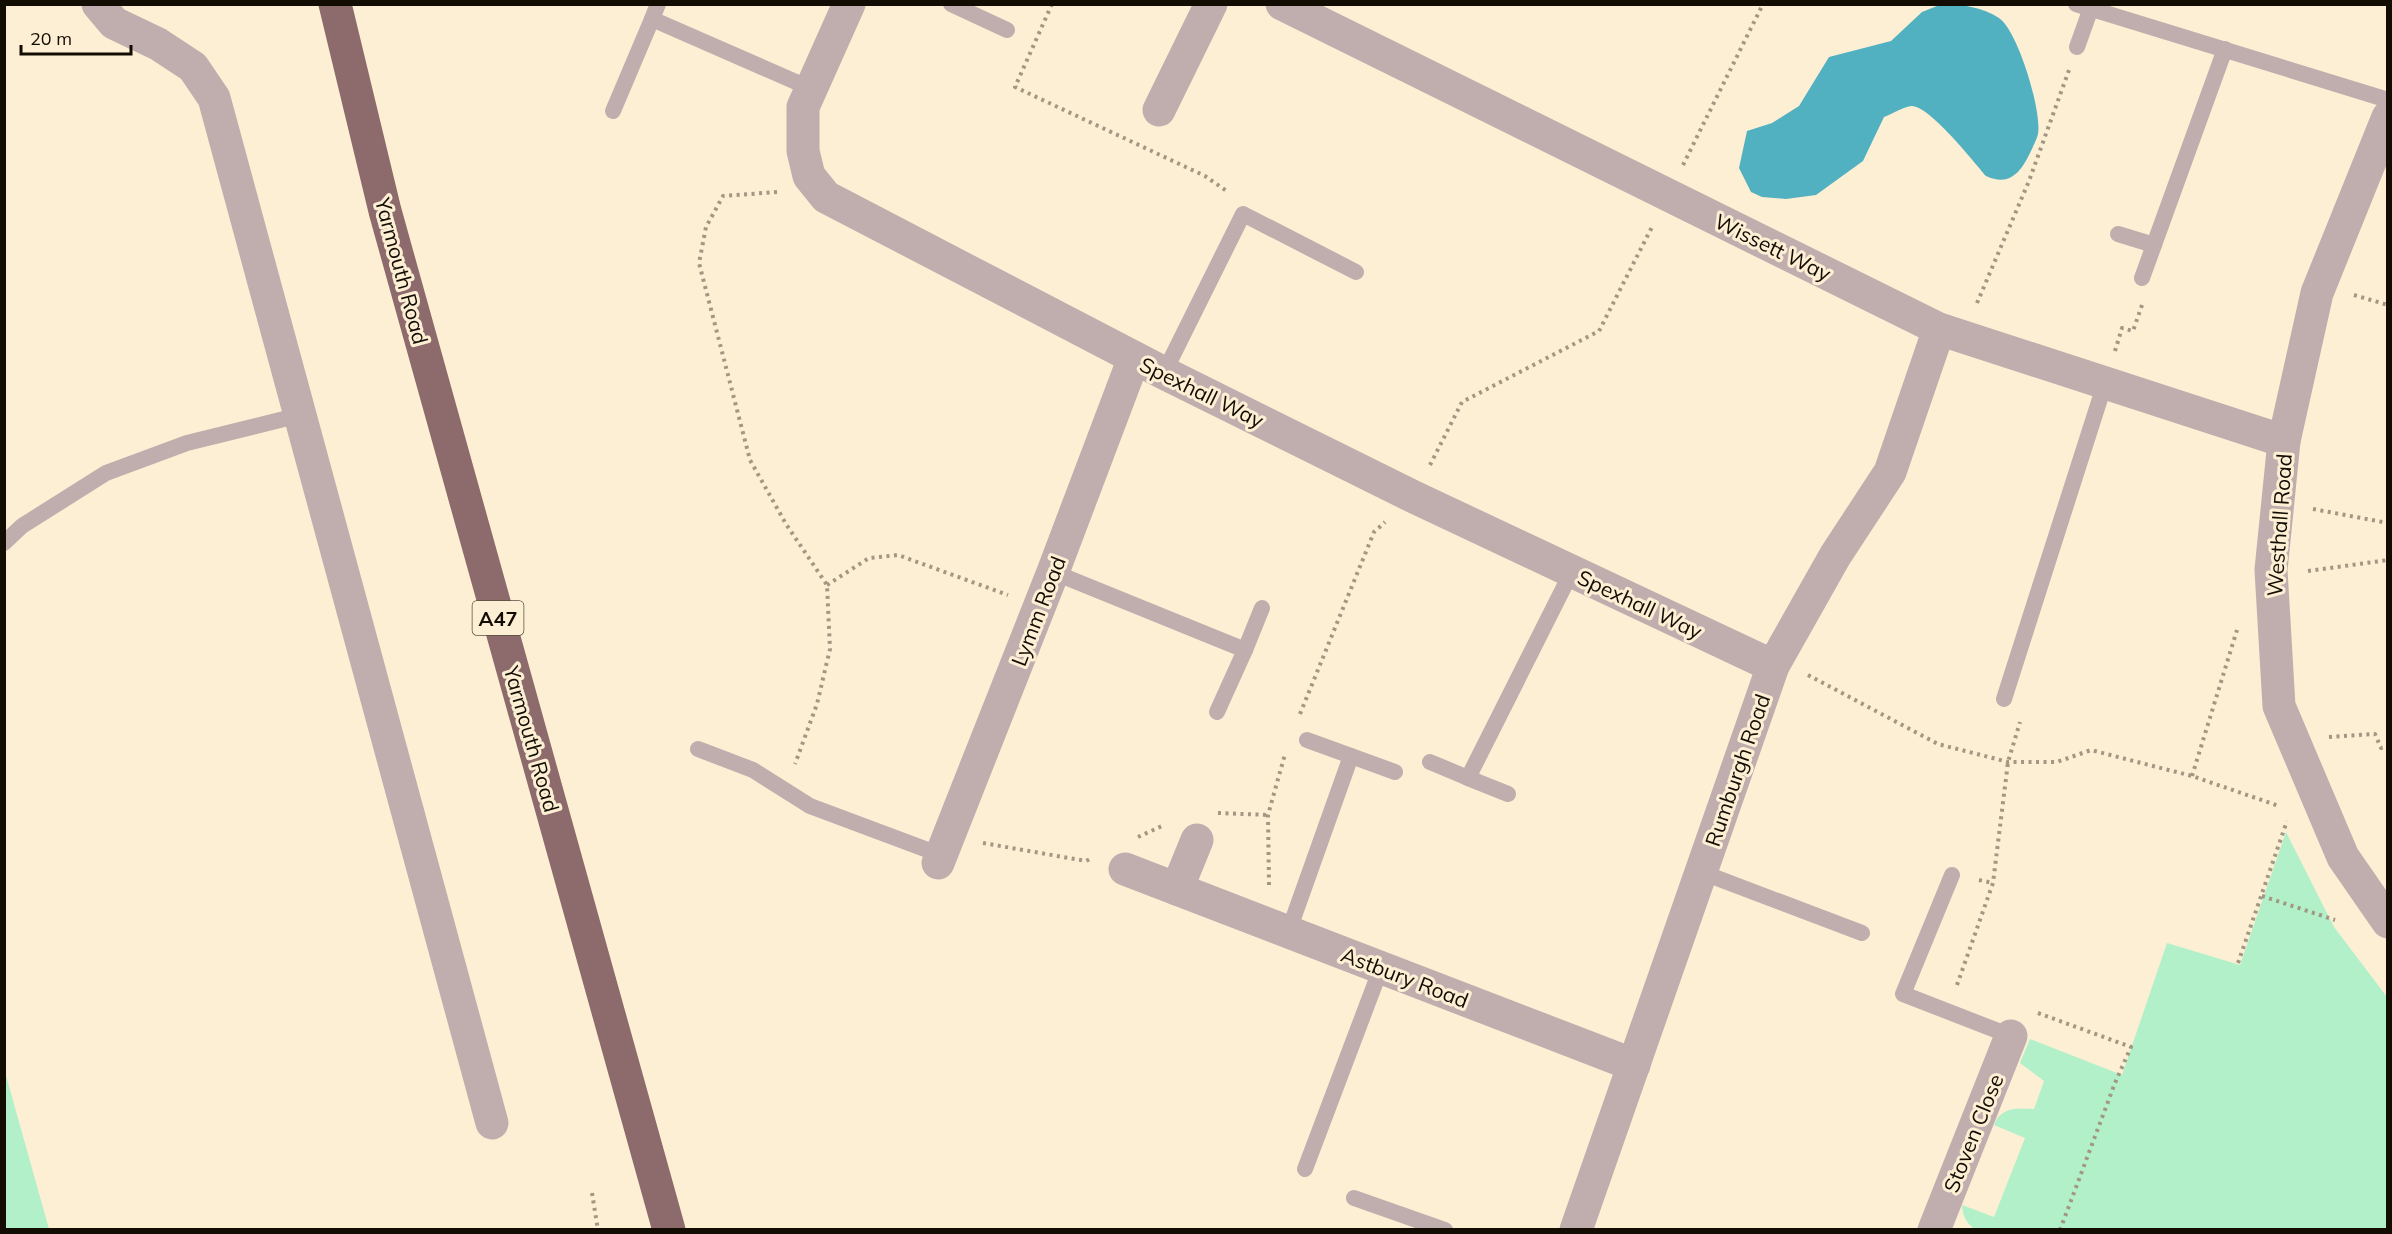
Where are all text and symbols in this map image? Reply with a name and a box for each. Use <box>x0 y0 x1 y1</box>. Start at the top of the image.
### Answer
scale bar <box>21 18 130 56</box>
text: 20 m <box>30 27 72 50</box>
street label: Yarmouth Road <box>370 194 434 347</box>
street label: Wissett Way <box>1711 208 1835 286</box>
street label: Spexhall Way <box>1136 351 1268 433</box>
street label: Westhall Road <box>2261 453 2297 597</box>
street label: Lymm Road <box>1005 552 1071 670</box>
street label: Spexhall Way <box>1574 564 1706 644</box>
road number: A47 <box>472 601 524 635</box>
street label: Yarmouth Road <box>498 662 565 815</box>
street label: Rumburgh Road <box>1699 690 1775 850</box>
street label: Astbury Road <box>1338 941 1472 1013</box>
street label: Stoven Close <box>1937 1070 2009 1196</box>

